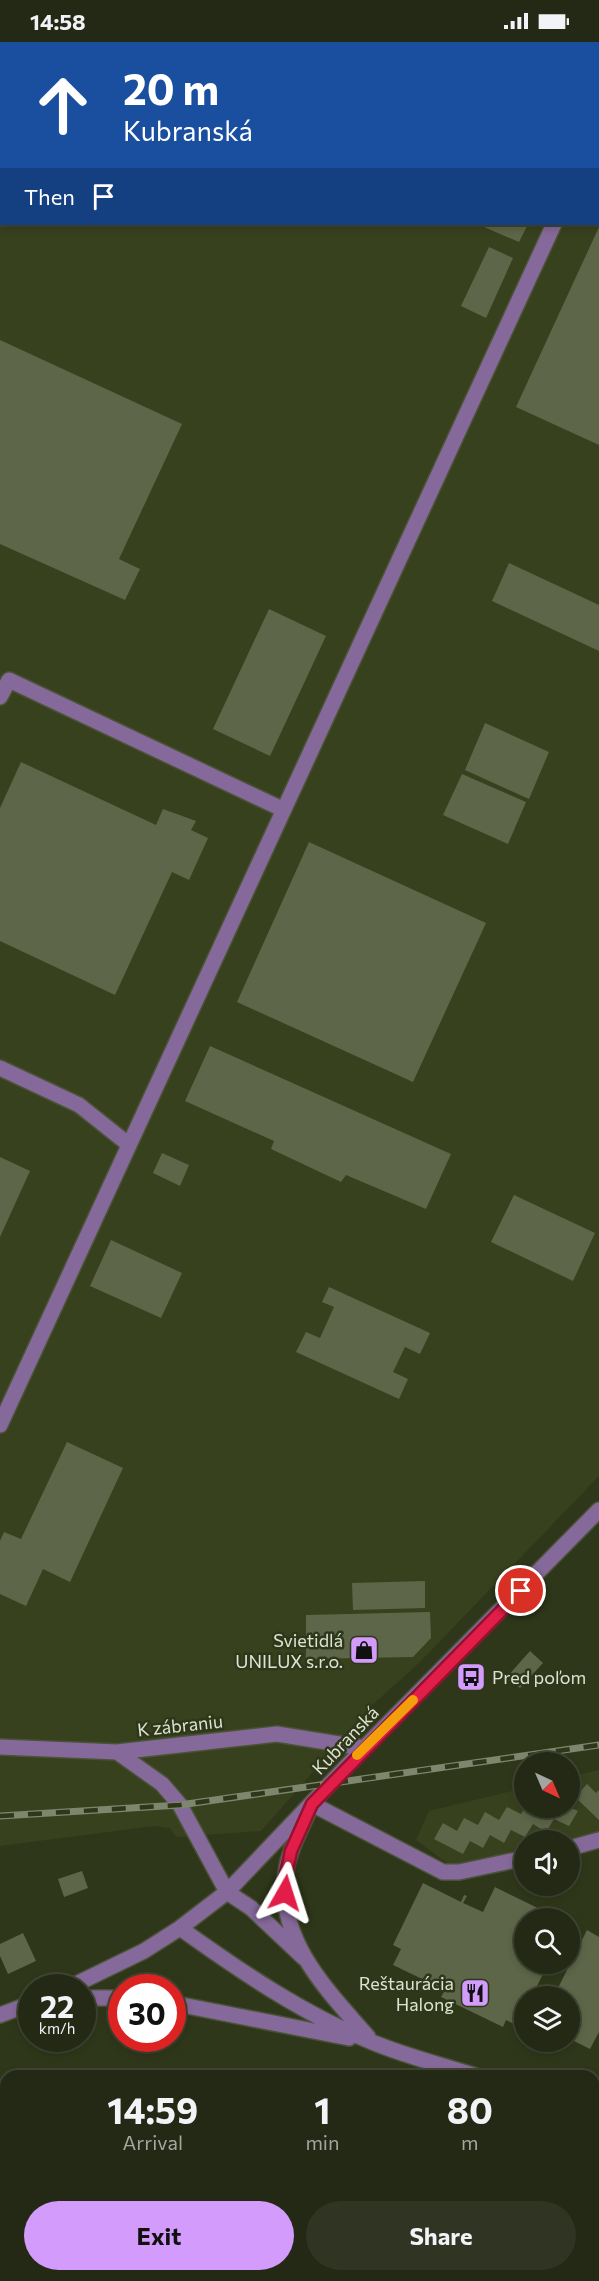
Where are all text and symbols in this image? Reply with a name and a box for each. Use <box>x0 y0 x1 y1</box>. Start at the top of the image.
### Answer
text: 14:58 <box>30 8 86 35</box>
text: 20 m <box>123 62 219 114</box>
icon: ahead <box>24 66 102 144</box>
text: Kubranská <box>123 114 253 147</box>
icon: arrive <box>87 180 120 213</box>
text: Then <box>24 183 75 210</box>
pin <box>495 1565 546 1616</box>
icon: arrive <box>504 1574 537 1607</box>
place label: Svietidlá UNILUX s.r.o. <box>235 1629 343 1672</box>
shop icon: Svietidlá UNILUX s.r.o. <box>348 1634 380 1666</box>
bus stop icon: Pred poľom <box>455 1661 487 1693</box>
place label: Pred poľom <box>492 1666 586 1688</box>
street label: Kubranská <box>307 1701 383 1779</box>
street label: K zábraniu <box>136 1710 224 1740</box>
north arrow <box>514 1752 580 1818</box>
map controls <box>514 1752 580 2052</box>
button: sound <box>514 1830 580 1896</box>
position arrow <box>253 1861 317 1925</box>
button: search <box>514 1908 580 1974</box>
place label: Reštaurácia Halong <box>359 1972 454 2015</box>
speed limit sign: 30 <box>108 1974 186 2052</box>
restaurant icon: Reštaurácia Halong <box>459 1977 491 2009</box>
button: layers <box>514 1986 580 2052</box>
text: 22 <box>40 1987 74 2024</box>
text: km/h <box>39 2019 75 2037</box>
text: 14:59 <box>107 2087 198 2131</box>
text: 1 <box>314 2087 331 2131</box>
text: 80 <box>447 2087 493 2131</box>
text: Arrival <box>122 2130 183 2154</box>
text: min <box>305 2130 339 2154</box>
text: m <box>461 2130 478 2154</box>
button: Exit <box>24 2201 294 2270</box>
button: Share <box>306 2201 576 2270</box>

